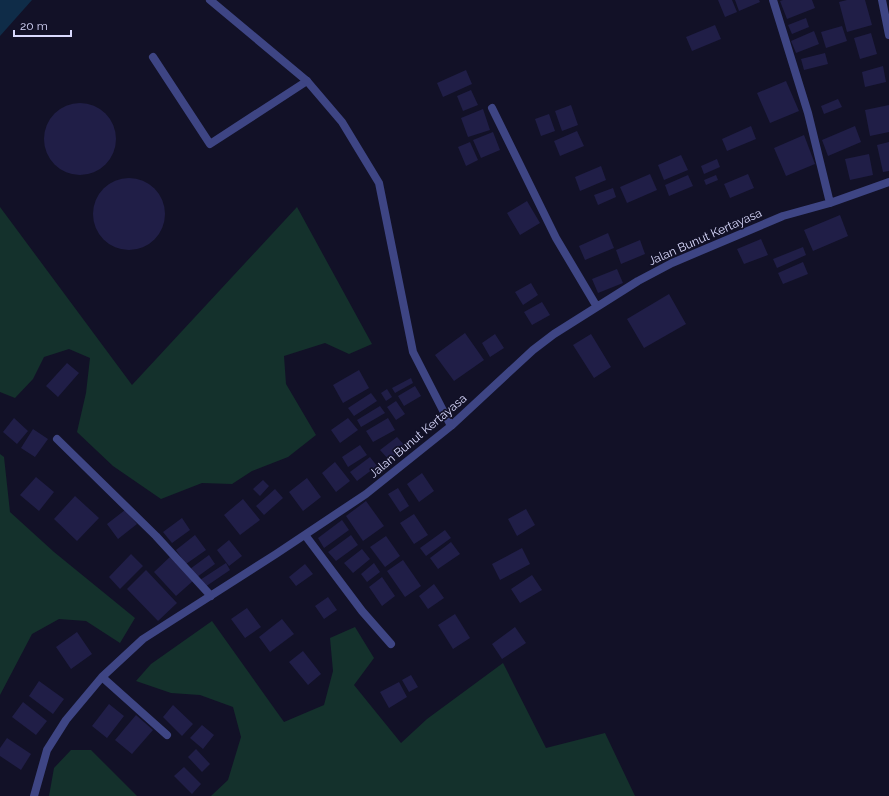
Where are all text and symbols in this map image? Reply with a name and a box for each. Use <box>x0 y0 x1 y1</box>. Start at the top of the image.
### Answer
scale bar <box>14 12 71 38</box>
text: 20 m <box>20 19 48 33</box>
street label: Jalan Bunut Kertayasa <box>646 206 764 268</box>
street label: Jalan Bunut Kertayasa <box>367 391 469 481</box>

